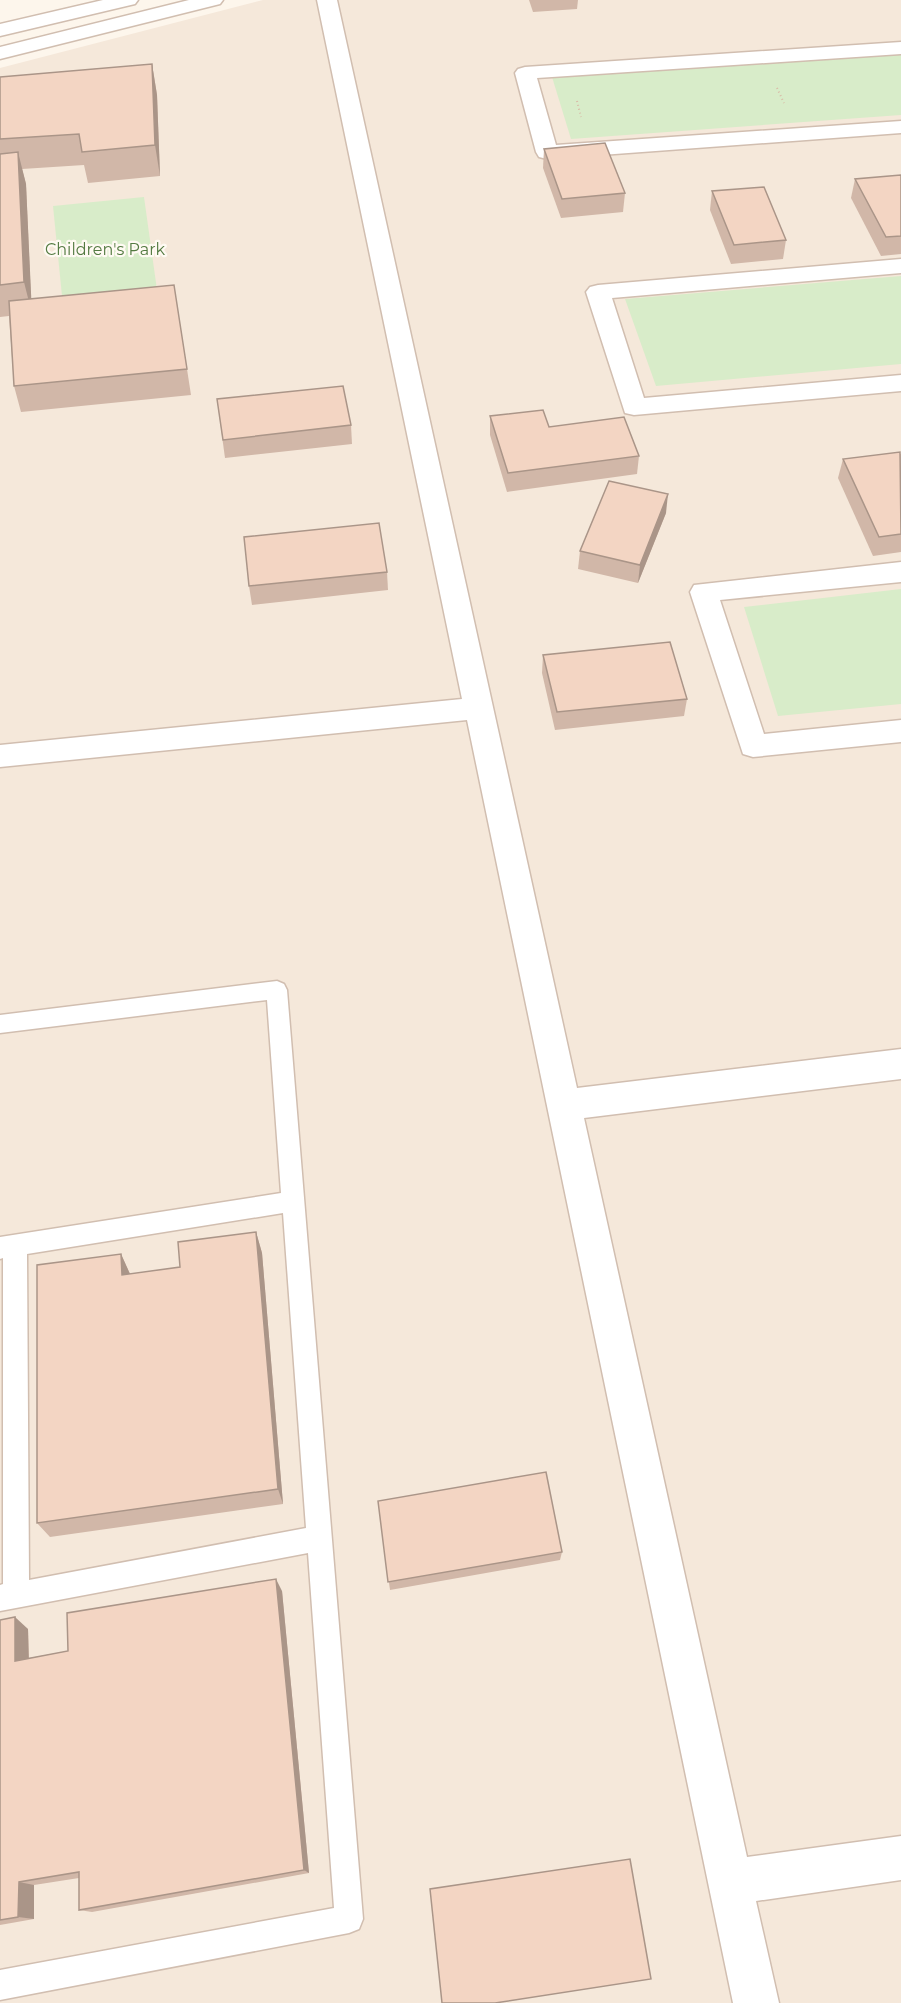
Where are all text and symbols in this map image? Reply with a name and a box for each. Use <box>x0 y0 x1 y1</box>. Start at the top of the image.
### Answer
park label: Children's Park <box>45 240 165 259</box>

